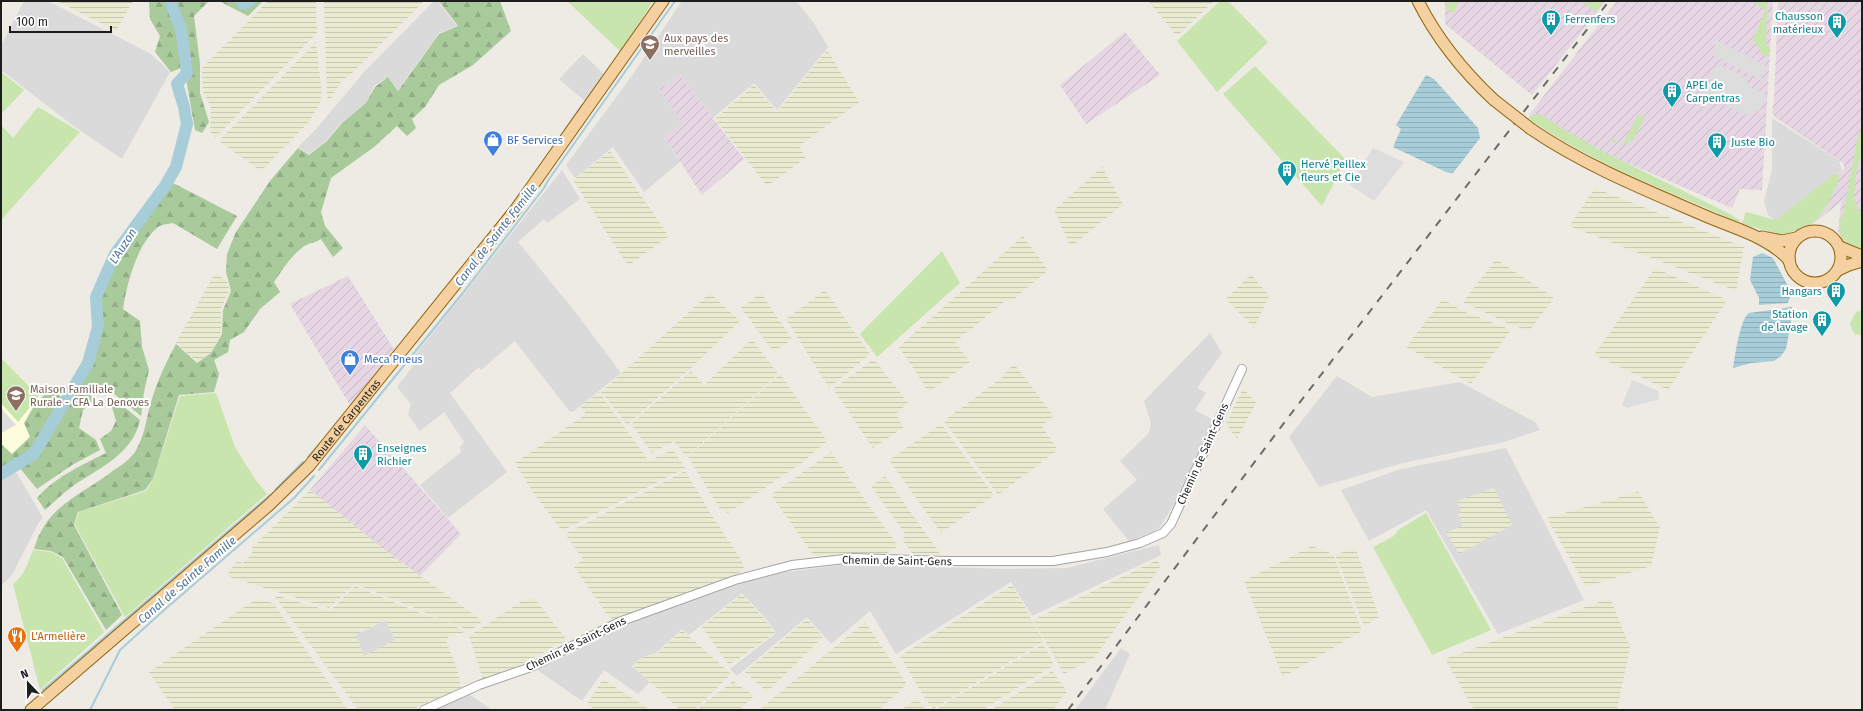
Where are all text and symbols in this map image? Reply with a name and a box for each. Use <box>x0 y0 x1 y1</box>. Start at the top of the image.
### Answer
scale bar <box>10 8 111 34</box>
building icon: Ferrenfers <box>1540 8 1562 36</box>
place label: Chausson matérieux <box>1773 10 1824 36</box>
building icon: Chausson matérieux <box>1826 11 1848 39</box>
place label: Ferrenfers <box>1565 13 1615 26</box>
text: 100 m <box>16 15 48 29</box>
place label: Aux pays des merveilles <box>664 32 728 58</box>
school or university icon: Aux pays des merveilles <box>639 33 661 61</box>
place label: APEI de Carpentras <box>1686 79 1740 105</box>
building icon: APEI de Carpentras <box>1661 80 1683 108</box>
shop icon: BF Services <box>482 129 504 157</box>
building icon: Juste Bio <box>1706 131 1728 159</box>
place label: BF Services <box>507 134 563 147</box>
place label: Juste Bio <box>1731 136 1775 149</box>
place label: Hervé Peillex fleurs et Cie <box>1301 158 1366 184</box>
building icon: Hervé Peillex fleurs et Cie <box>1276 159 1298 187</box>
water label: Canal de Sainte Famille <box>452 181 540 289</box>
water label: L'Auzon <box>106 226 140 266</box>
building icon: Hangars <box>1825 280 1847 308</box>
place label: Hangars <box>1781 285 1822 298</box>
place label: Station de lavage <box>1761 308 1808 334</box>
building icon: Station de lavage <box>1811 309 1833 337</box>
shop icon: Meca Pneus <box>339 348 361 376</box>
place label: Meca Pneus <box>364 353 423 366</box>
street label: Route de Carpentras <box>309 376 383 464</box>
place label: Maison Familiale Rurale - CFA La Denoves <box>30 383 149 409</box>
school or university icon: Maison Familiale Rurale - CFA La Denoves <box>5 384 27 412</box>
street label: Chemin de Saint-Gens <box>1175 401 1231 507</box>
place label: Enseignes Richier <box>377 442 427 468</box>
building icon: Enseignes Richier <box>352 443 374 471</box>
water label: Canal de Sainte Famille <box>135 533 239 627</box>
street label: Chemin de Saint-Gens <box>842 554 952 568</box>
street label: Chemin de Saint-Gens <box>524 614 628 674</box>
restaurant icon: L'Armelière <box>6 625 28 653</box>
place label: L'Armelière <box>31 630 86 643</box>
north arrow <box>8 663 48 703</box>
text: N <box>19 667 30 682</box>

